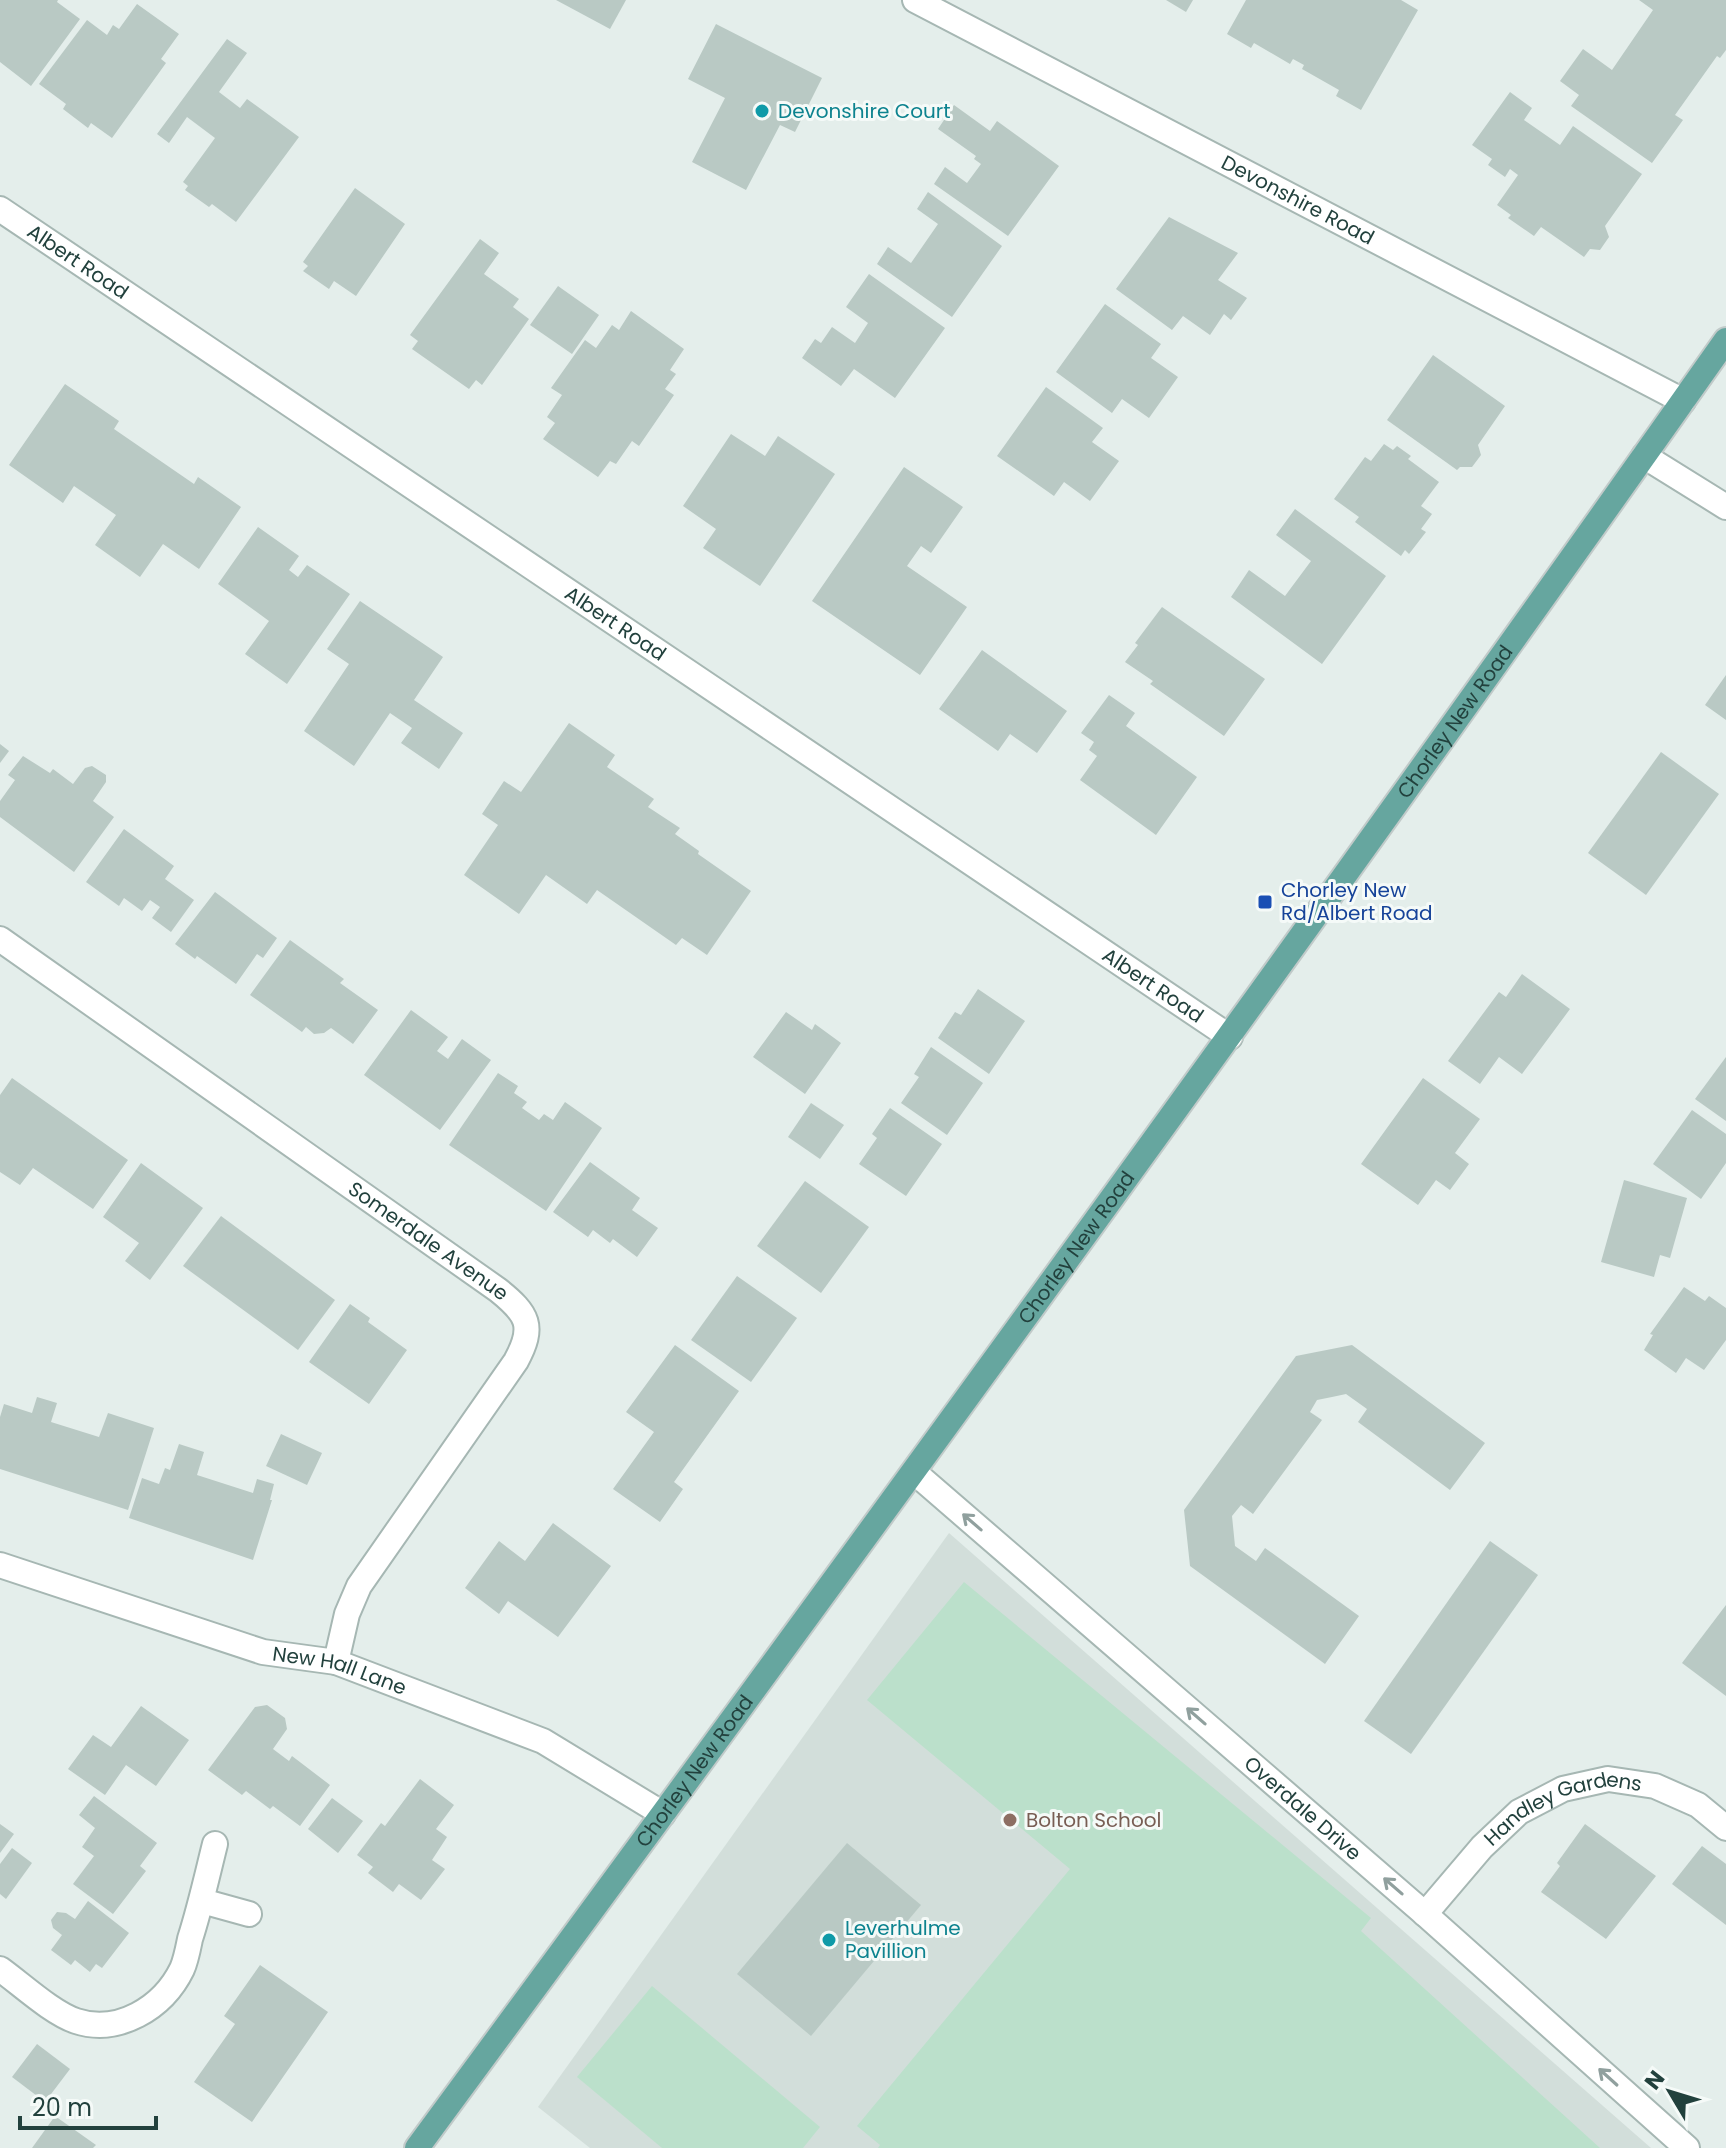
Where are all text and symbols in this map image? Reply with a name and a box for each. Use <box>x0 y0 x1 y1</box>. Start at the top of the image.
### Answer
place label: Devonshire Court <box>778 97 951 125</box>
marker: Devonshire Court <box>753 102 771 120</box>
street label: Devonshire Road <box>1217 148 1379 251</box>
street label: Albert Road <box>22 217 134 306</box>
street label: Albert Road <box>559 579 672 667</box>
street label: Chorley New Road <box>1390 639 1519 804</box>
place label: Chorley New Rd/Albert Road <box>1281 876 1433 927</box>
marker: Chorley New Rd/Albert Road <box>1256 893 1274 911</box>
street label: Albert Road <box>1097 941 1209 1029</box>
street label: Chorley New Road <box>1011 1165 1141 1330</box>
street label: Somerdale Avenue <box>343 1175 515 1307</box>
one-way arrow <box>963 1514 983 1532</box>
street label: New Hall Lane <box>271 1639 410 1702</box>
street label: Chorley New Road <box>629 1689 760 1853</box>
one-way arrow <box>1187 1707 1207 1725</box>
street label: Overdale Drive <box>1238 1750 1367 1867</box>
street label: Handley Gardens <box>1478 1765 1644 1852</box>
place label: Bolton School <box>1026 1806 1161 1834</box>
marker: Bolton School <box>1001 1811 1019 1829</box>
one-way arrow <box>1383 1877 1403 1895</box>
place label: Leverhulme Pavillion <box>845 1914 961 1965</box>
marker: Leverhulme Pavillion <box>820 1931 838 1949</box>
north arrow <box>1630 2052 1710 2132</box>
text: N <box>1637 2064 1672 2096</box>
one-way arrow <box>1598 2068 1618 2087</box>
scale bar <box>20 2080 156 2130</box>
text: 20 m <box>32 2091 92 2124</box>

